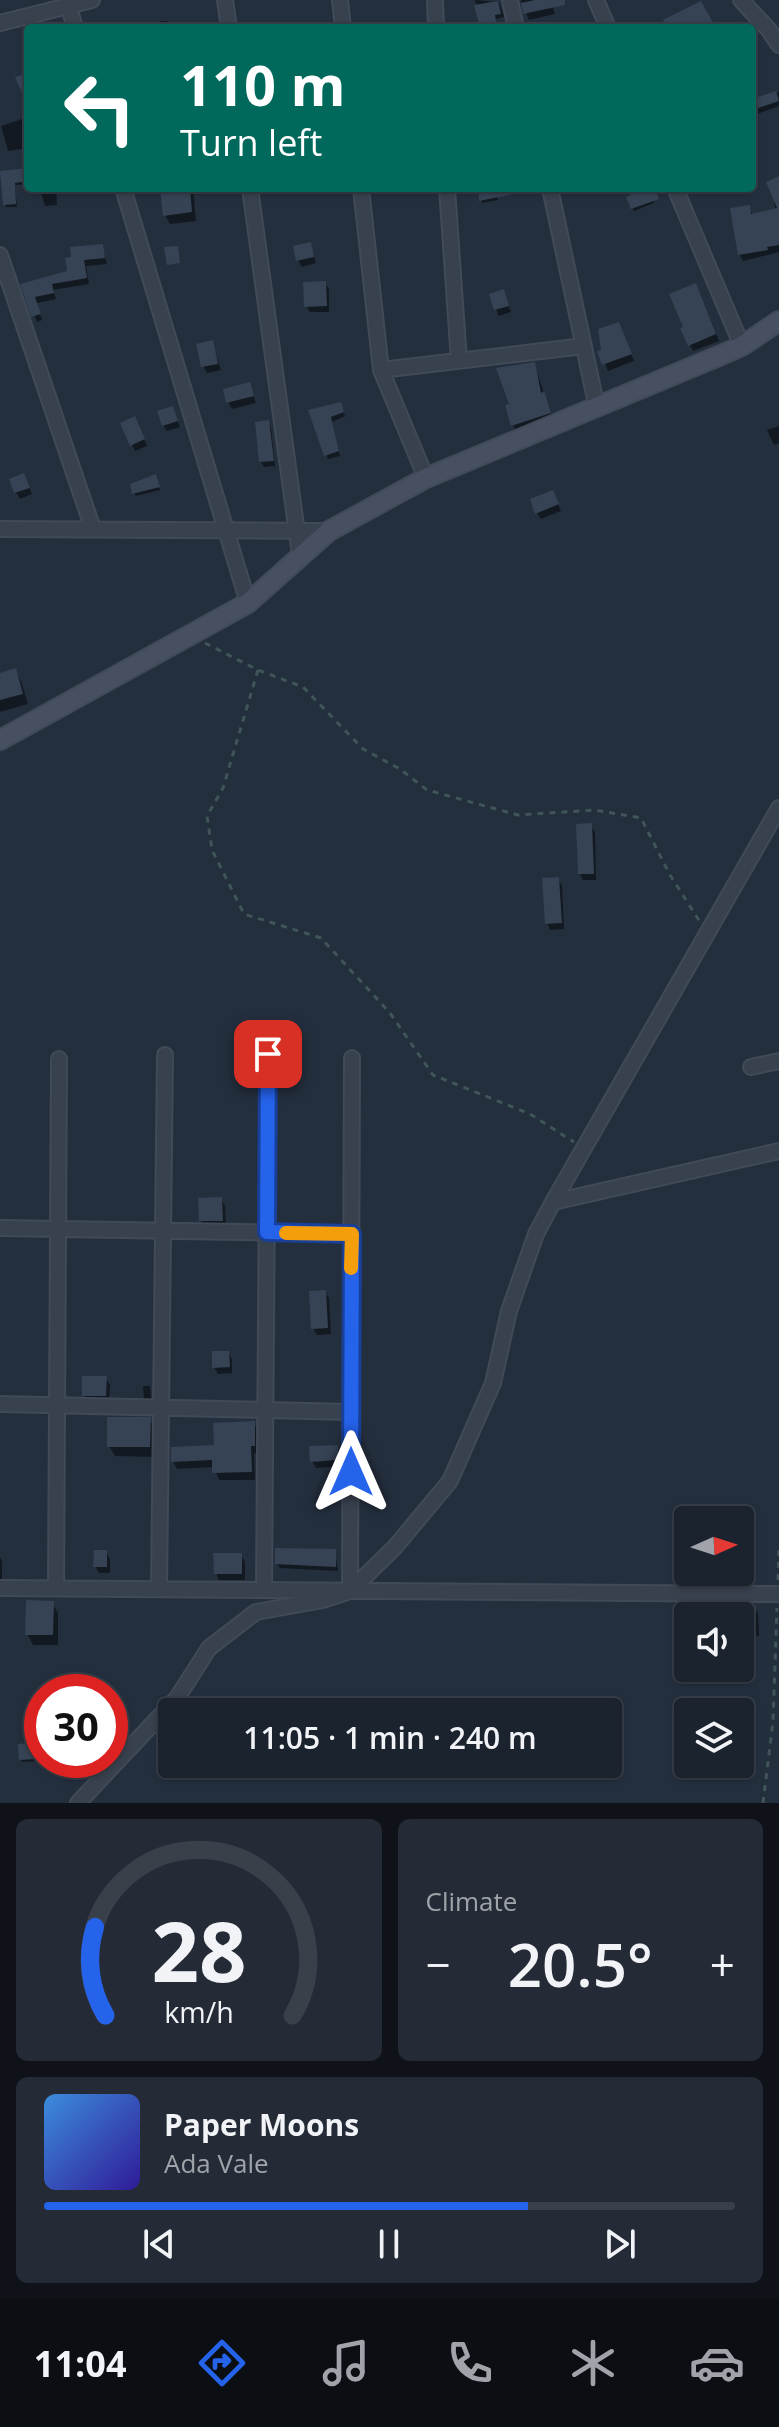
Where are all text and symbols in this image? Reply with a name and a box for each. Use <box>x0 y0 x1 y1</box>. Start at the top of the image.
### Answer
text: 110 m <box>180 46 346 122</box>
icon: left <box>48 56 152 160</box>
text: Turn left <box>180 118 322 167</box>
pin <box>234 1020 302 1088</box>
icon: arrive <box>246 1032 290 1076</box>
position arrow <box>309 1430 393 1514</box>
north arrow <box>674 1506 754 1586</box>
map controls <box>674 1506 754 1778</box>
button: sound <box>674 1602 754 1682</box>
speed limit sign: 30 <box>24 1674 128 1778</box>
button: layers <box>674 1698 754 1778</box>
text: 11:05 · 1 min · 240 m <box>243 1717 537 1758</box>
text: Climate <box>426 1883 517 1919</box>
text: 28 <box>151 1893 246 2006</box>
text: 20.5° <box>508 1923 653 2005</box>
text: − <box>426 1934 451 1994</box>
text: + <box>710 1934 735 1994</box>
text: km/h <box>164 1992 233 2031</box>
text: Paper Moons <box>164 2104 359 2145</box>
text: Ada Vale <box>164 2145 269 2181</box>
icon: previous <box>137 2222 181 2266</box>
icon: pause <box>367 2222 411 2266</box>
icon: next <box>598 2222 642 2266</box>
icon: directions <box>194 2335 250 2391</box>
icon: music <box>318 2335 374 2391</box>
icon: phone <box>442 2335 498 2391</box>
icon: climate <box>565 2335 621 2391</box>
icon: car <box>689 2335 745 2391</box>
text: 11:04 <box>34 2339 126 2388</box>

